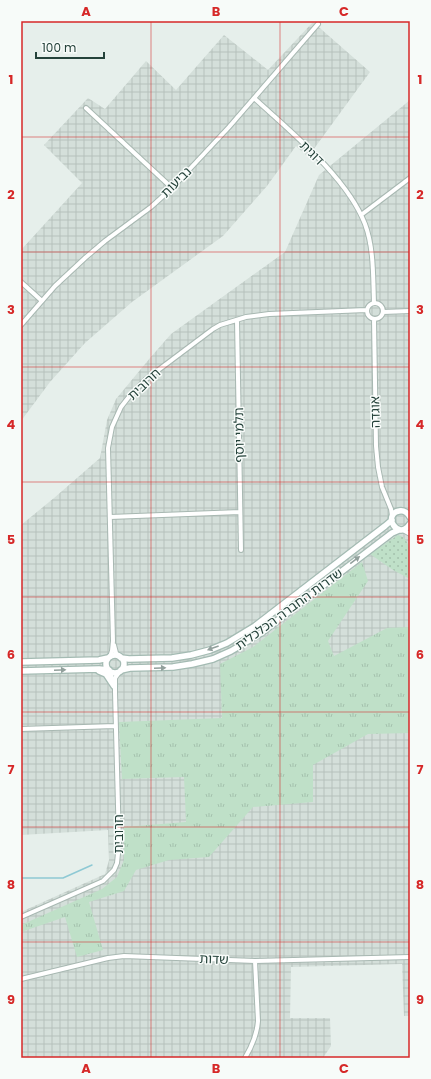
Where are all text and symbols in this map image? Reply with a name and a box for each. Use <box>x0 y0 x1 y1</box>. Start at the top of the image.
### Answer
text: A <box>81 2 91 21</box>
text: B <box>212 2 221 21</box>
text: C <box>339 2 349 21</box>
scale bar <box>36 34 104 60</box>
text: 100 m <box>42 39 76 56</box>
text: 1 <box>9 70 13 89</box>
text: 1 <box>418 70 422 89</box>
street label: דוגית <box>295 136 329 170</box>
street label: נביעות <box>156 162 196 202</box>
text: 2 <box>7 185 15 204</box>
text: 2 <box>416 185 424 204</box>
text: 3 <box>7 300 15 319</box>
text: 3 <box>416 300 424 319</box>
street label: חרובית <box>123 364 165 404</box>
street label: אוגדה <box>365 396 385 428</box>
street label: תלמי יוסף <box>229 407 249 463</box>
text: 4 <box>7 415 16 434</box>
text: 4 <box>416 415 425 434</box>
text: 5 <box>7 530 15 549</box>
text: 5 <box>416 530 424 549</box>
one-way arrow <box>350 556 361 565</box>
street label: שדרות החברה הכלכלית <box>231 563 347 655</box>
text: 6 <box>7 645 15 664</box>
text: 6 <box>416 645 424 664</box>
one-way arrow <box>206 646 218 652</box>
one-way arrow <box>154 664 166 671</box>
one-way arrow <box>54 667 66 674</box>
text: 7 <box>8 760 15 779</box>
text: 7 <box>417 760 424 779</box>
street label: חרובית <box>109 814 128 854</box>
text: 8 <box>7 875 15 894</box>
text: 8 <box>416 875 424 894</box>
street label: שדות <box>199 949 229 969</box>
text: 9 <box>7 990 15 1009</box>
text: 9 <box>416 990 424 1009</box>
text: A <box>81 1059 91 1078</box>
text: B <box>212 1059 221 1078</box>
text: C <box>339 1059 349 1078</box>

